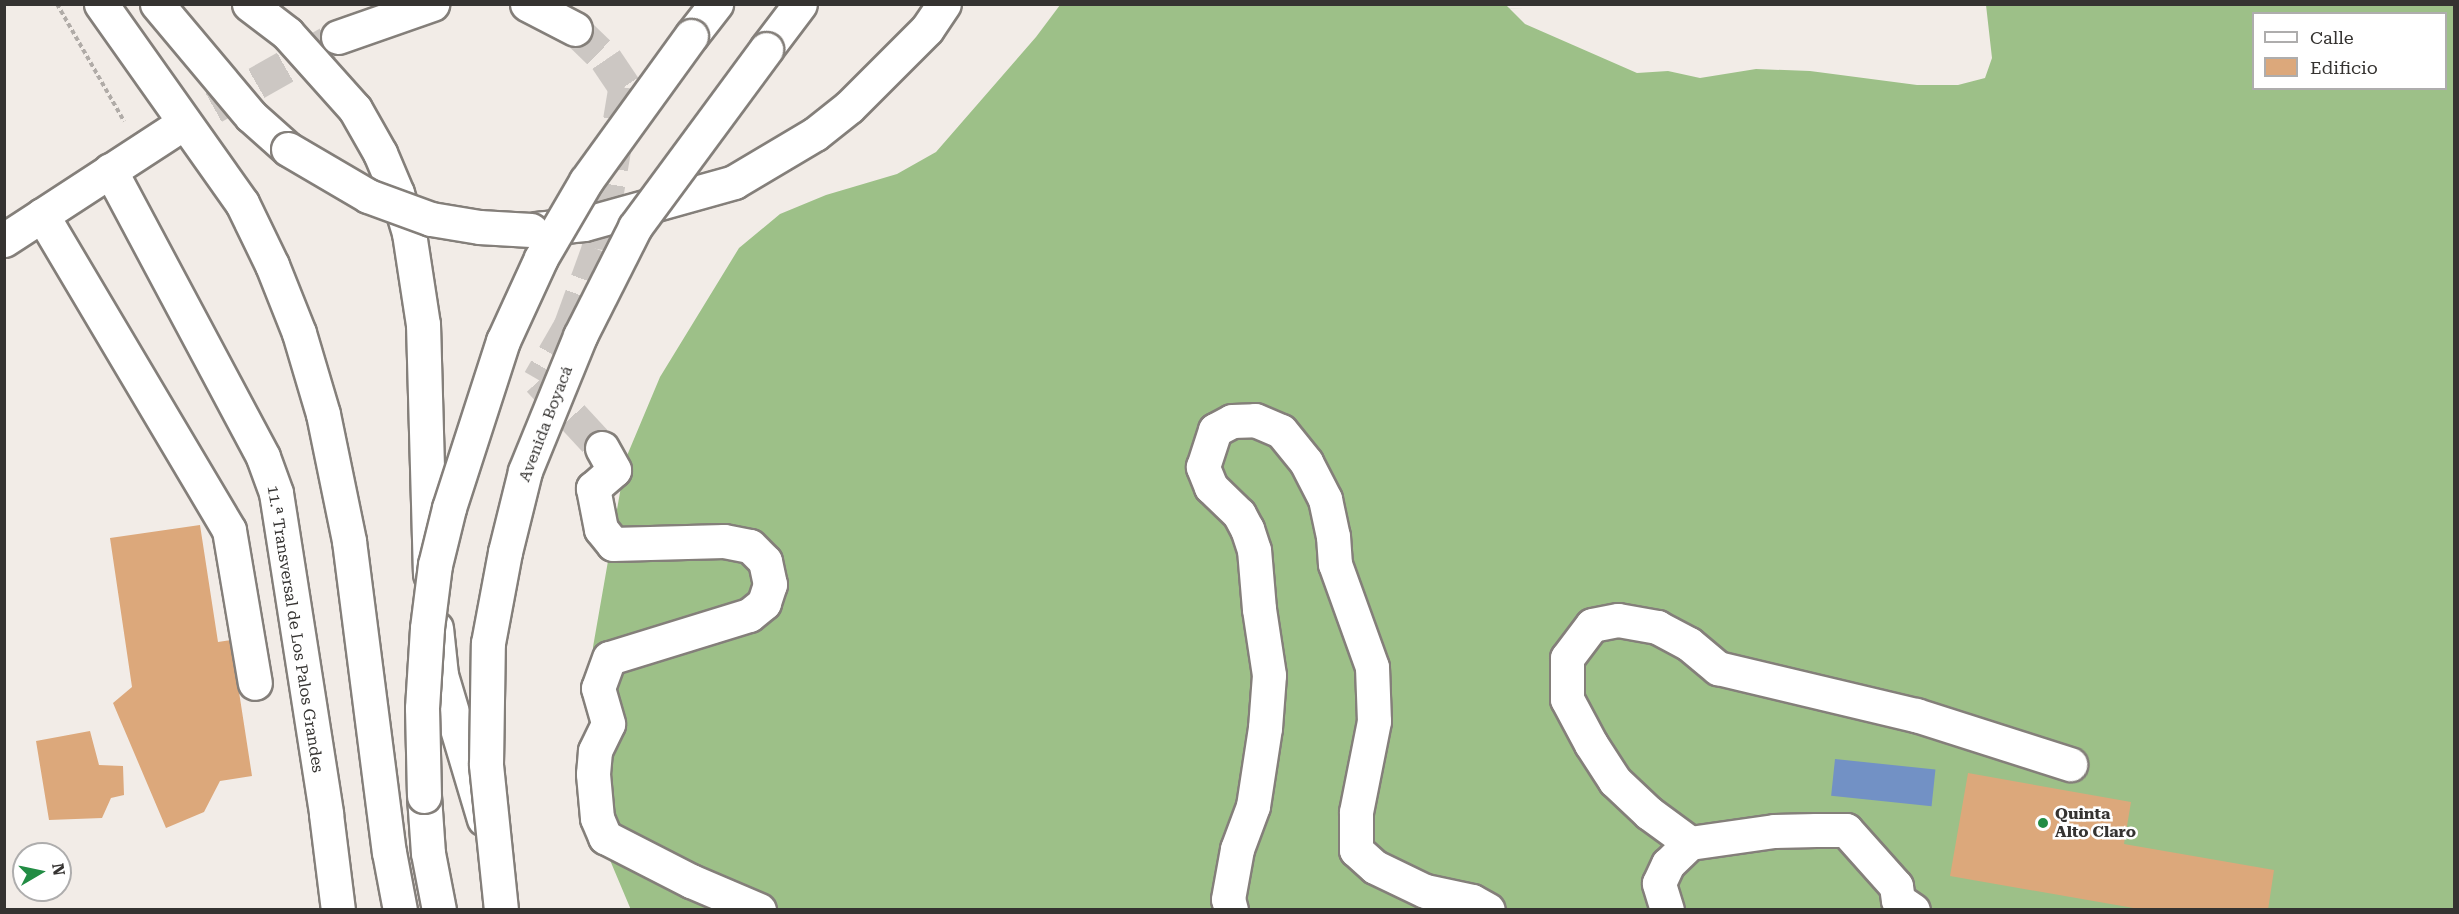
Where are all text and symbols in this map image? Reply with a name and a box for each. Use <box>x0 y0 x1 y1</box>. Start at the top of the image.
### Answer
legend <box>2252 12 2447 90</box>
text: Calle <box>2310 27 2354 48</box>
text: Edificio <box>2310 57 2378 78</box>
street label: Avenida Boyacá <box>515 363 577 485</box>
street label: 11.ª Transversal de Los Palos Grandes <box>263 484 327 774</box>
place label: Quinta Alto Claro <box>2055 804 2136 842</box>
marker: Quinta Alto Claro <box>2036 816 2050 830</box>
north arrow <box>12 842 72 902</box>
text: N <box>48 862 69 877</box>

